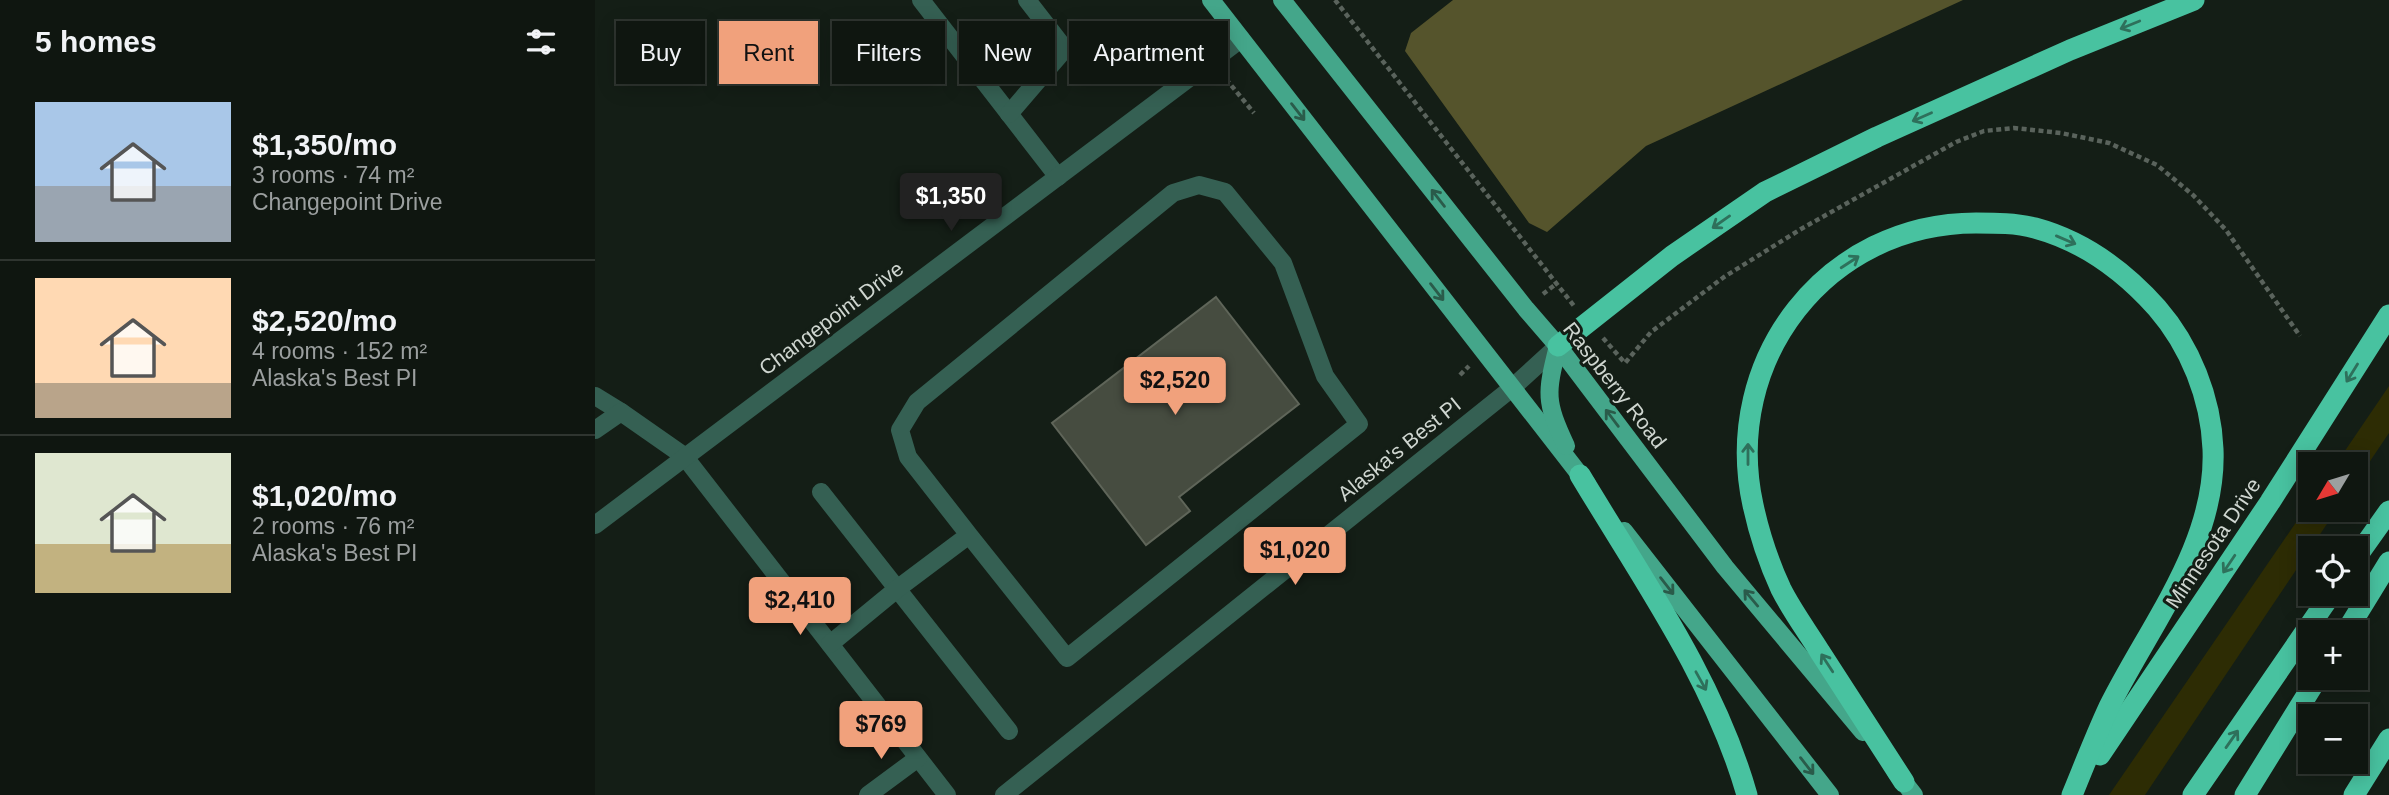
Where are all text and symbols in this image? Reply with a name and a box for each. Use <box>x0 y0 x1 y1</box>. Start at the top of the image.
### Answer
one-way arrow <box>2120 20 2142 33</box>
chip: Buy <box>616 21 705 84</box>
chip: Rent <box>719 21 818 84</box>
chip: Filters <box>832 21 945 84</box>
chip: New <box>959 21 1055 84</box>
chip: Apartment <box>1069 21 1228 84</box>
icon: filters <box>522 23 560 61</box>
text: 5 homes <box>35 25 157 58</box>
one-way arrow <box>1290 102 1305 121</box>
one-way arrow <box>1912 111 1933 124</box>
text: $1,350/mo <box>252 128 397 161</box>
icon: home <box>91 130 175 214</box>
text: 3 rooms · 74 m² <box>252 162 414 188</box>
pin: $1,350 <box>894 174 1008 233</box>
text: $1,350 <box>916 183 986 209</box>
text: Changepoint Drive <box>252 189 443 215</box>
one-way arrow <box>1430 189 1445 207</box>
one-way arrow <box>1712 215 1731 229</box>
one-way arrow <box>2055 235 2076 248</box>
one-way arrow <box>1839 255 1859 269</box>
street label: Changepoint Drive <box>755 256 907 380</box>
one-way arrow <box>1430 282 1445 301</box>
text: $2,520/mo <box>252 304 397 337</box>
icon: home <box>91 306 175 390</box>
street label: Raspberry Road <box>1559 318 1671 452</box>
text: 4 rooms · 152 m² <box>252 338 427 364</box>
pin: $2,520 <box>1118 358 1232 417</box>
one-way arrow <box>2345 363 2360 382</box>
text: Alaska's Best PI <box>252 365 417 391</box>
text: $2,520 <box>1140 367 1210 393</box>
street label: Alaska's Best PI <box>1333 393 1465 505</box>
one-way arrow <box>1605 408 1620 427</box>
one-way arrow <box>1741 442 1755 465</box>
north arrow <box>2298 452 2368 522</box>
map controls <box>2298 452 2368 774</box>
street label: Minnesota Drive <box>2161 474 2265 612</box>
text: $1,020/mo <box>252 479 397 512</box>
icon: home <box>91 481 175 565</box>
text: 2 rooms · 76 m² <box>252 513 414 539</box>
pin: $1,020 <box>1238 528 1352 587</box>
button: locate <box>2298 536 2368 606</box>
text: $1,020 <box>1260 537 1330 563</box>
text: Alaska's Best PI <box>252 540 417 566</box>
one-way arrow <box>2221 554 2236 573</box>
one-way arrow <box>1660 577 1675 595</box>
pin: $2,410 <box>743 578 857 637</box>
text: $2,410 <box>765 587 835 613</box>
one-way arrow <box>1743 589 1759 607</box>
button: + <box>2298 620 2368 690</box>
one-way arrow <box>1820 654 1835 673</box>
one-way arrow <box>1694 671 1708 691</box>
pin: $769 <box>840 702 922 761</box>
button: − <box>2298 704 2368 774</box>
text: $769 <box>855 711 907 737</box>
one-way arrow <box>2225 730 2239 749</box>
one-way arrow <box>1800 756 1815 774</box>

